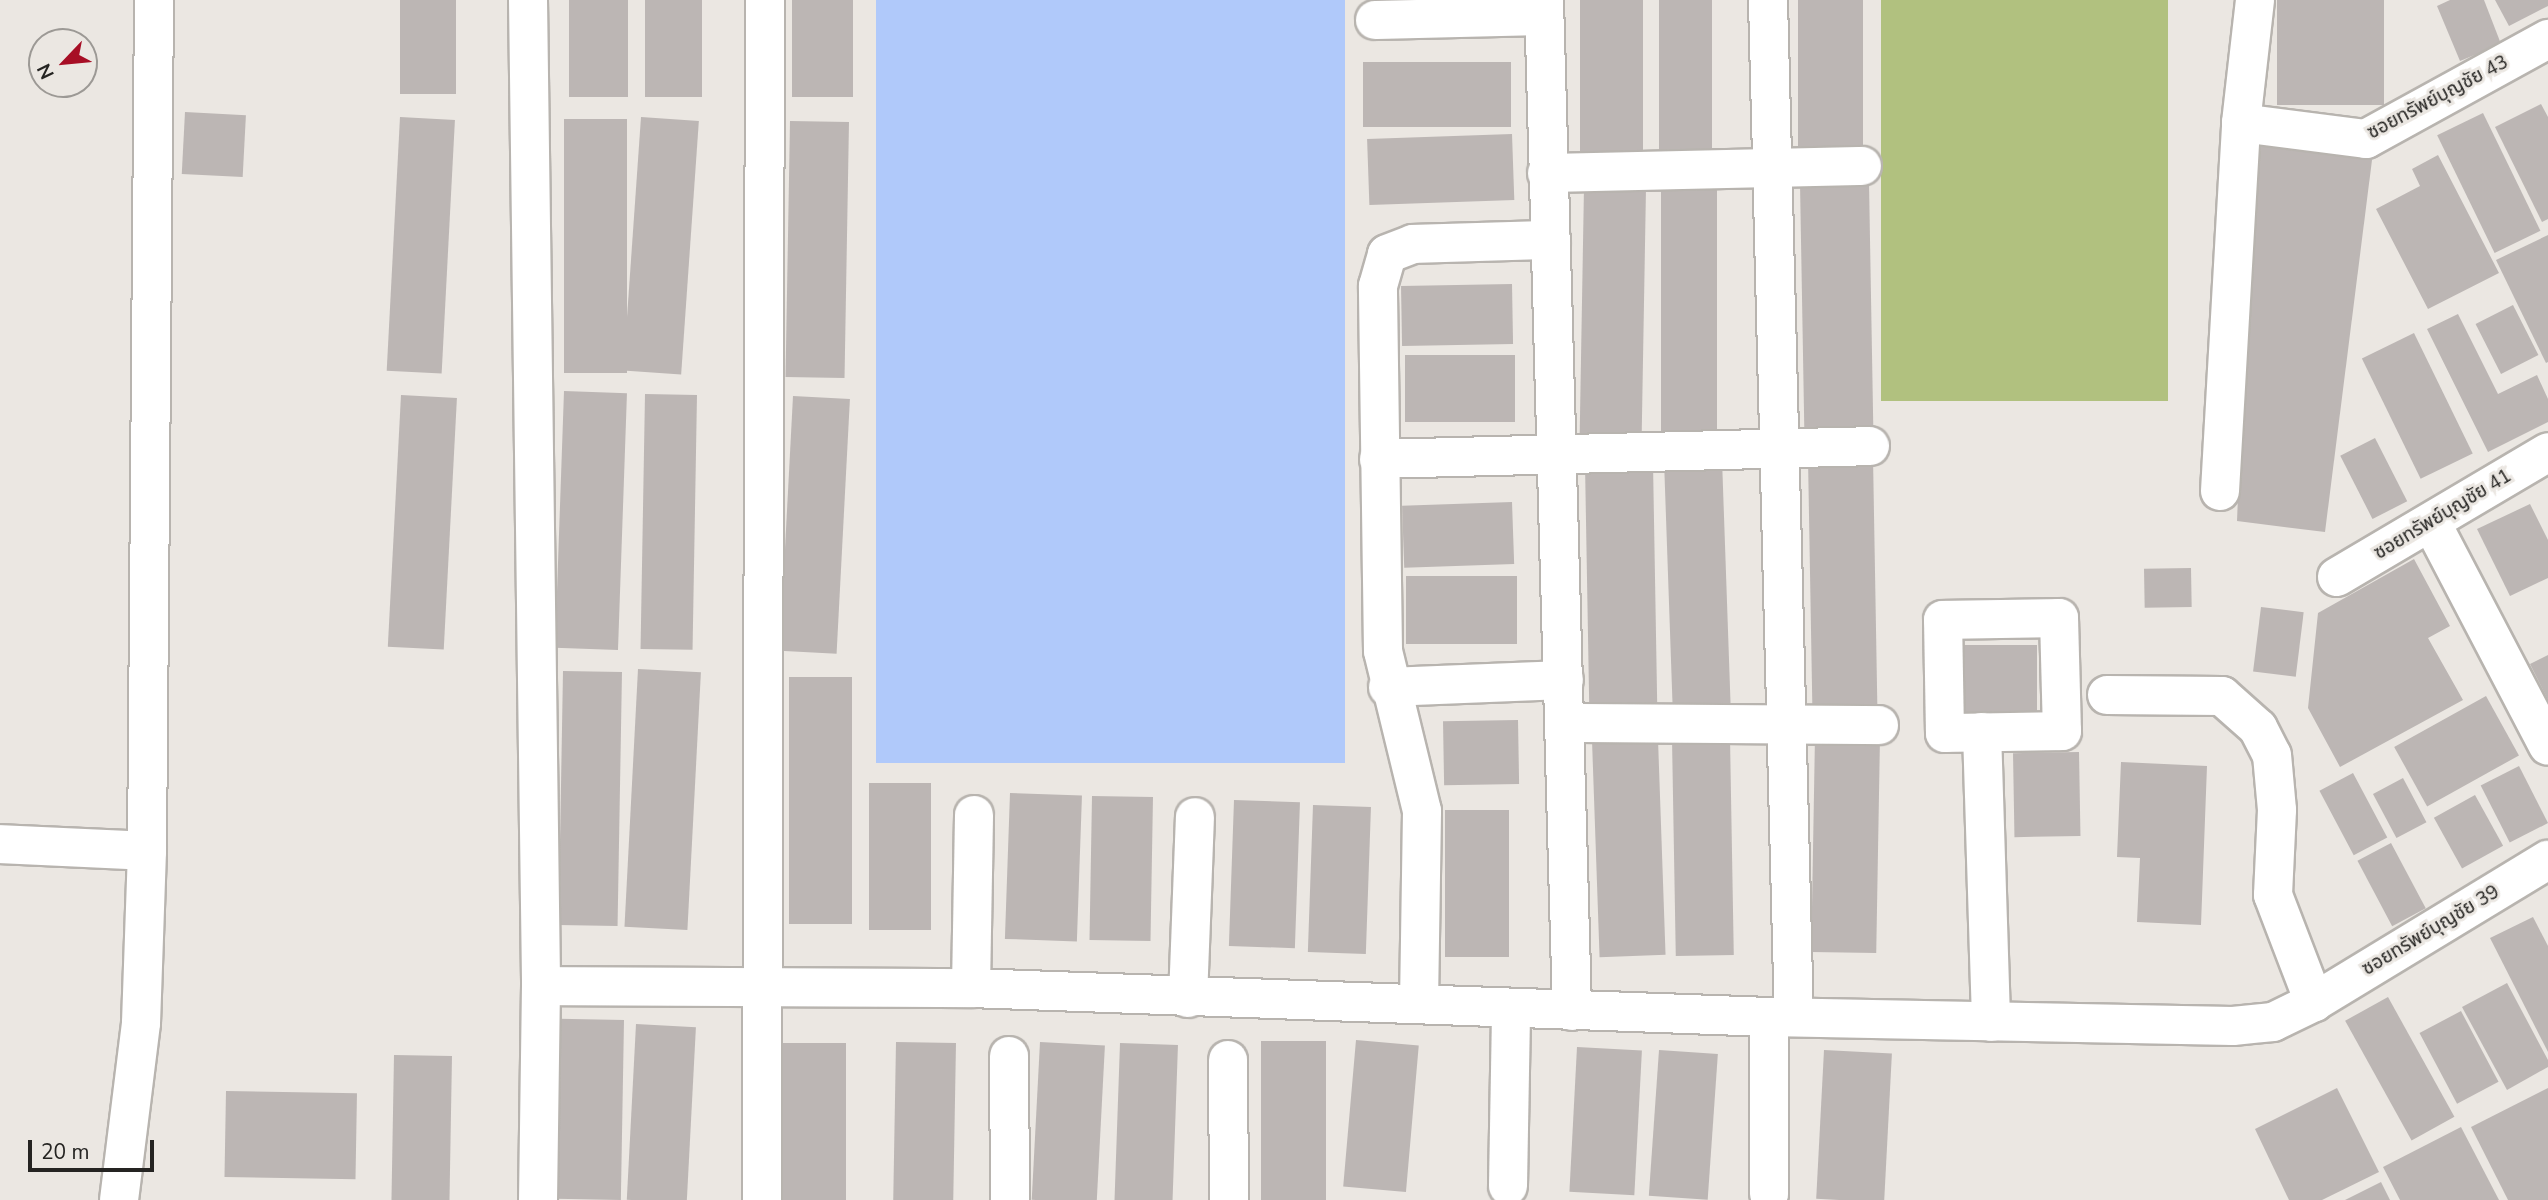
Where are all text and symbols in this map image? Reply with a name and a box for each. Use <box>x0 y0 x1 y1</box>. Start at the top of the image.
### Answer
north arrow <box>28 28 98 98</box>
street label: ซอยทรัพย์บุญชัย 43 <box>2364 51 2512 145</box>
text: N <box>31 59 61 83</box>
street label: ซอยทรัพย์บุญชัย 41 <box>2370 465 2516 565</box>
street label: ซอยทรัพย์บุญชัย 39 <box>2358 881 2504 981</box>
scale bar <box>32 1126 158 1170</box>
text: 20 m <box>41 1138 90 1166</box>

